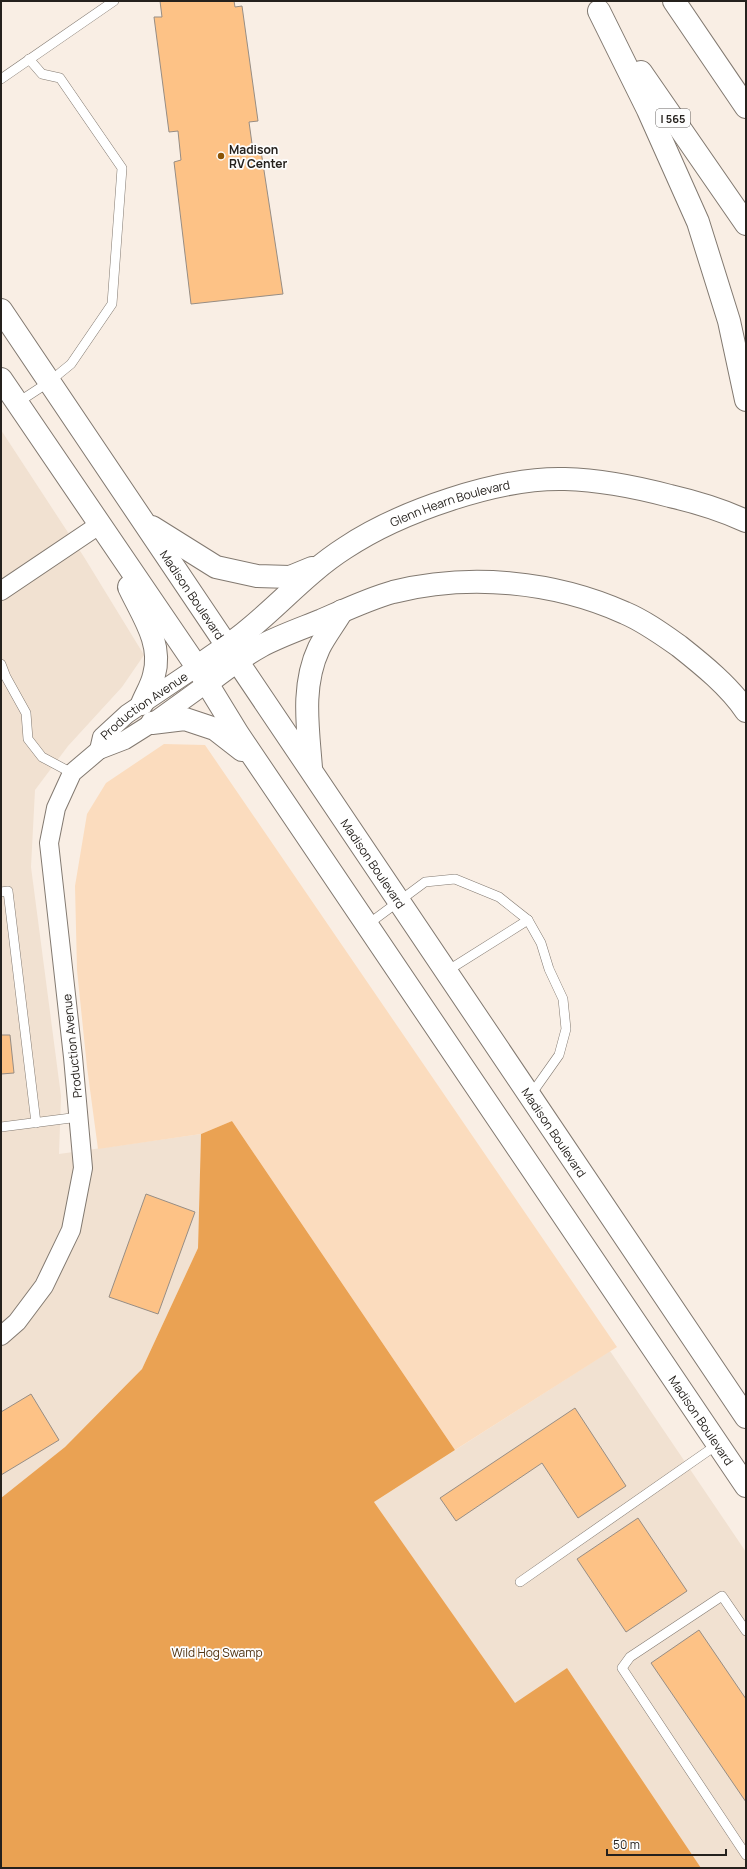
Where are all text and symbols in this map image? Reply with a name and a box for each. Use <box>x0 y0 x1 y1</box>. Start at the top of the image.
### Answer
road number: I 565 <box>656 109 690 127</box>
place label: Madison RV Center <box>229 141 288 172</box>
marker: Madison RV Center <box>216 151 226 161</box>
street label: Glenn Hearn Boulevard <box>387 476 511 531</box>
street label: Madison Boulevard <box>156 546 229 643</box>
street label: Production Avenue <box>96 667 191 743</box>
street label: Madison Boulevard <box>337 815 410 912</box>
street label: Production Avenue <box>58 993 86 1099</box>
street label: Madison Boulevard <box>518 1084 591 1180</box>
street label: Madison Boulevard <box>665 1372 738 1468</box>
park label: Wild Hog Swamp <box>171 1644 263 1661</box>
scale bar <box>607 1831 726 1857</box>
text: 50 m <box>613 1836 640 1853</box>

